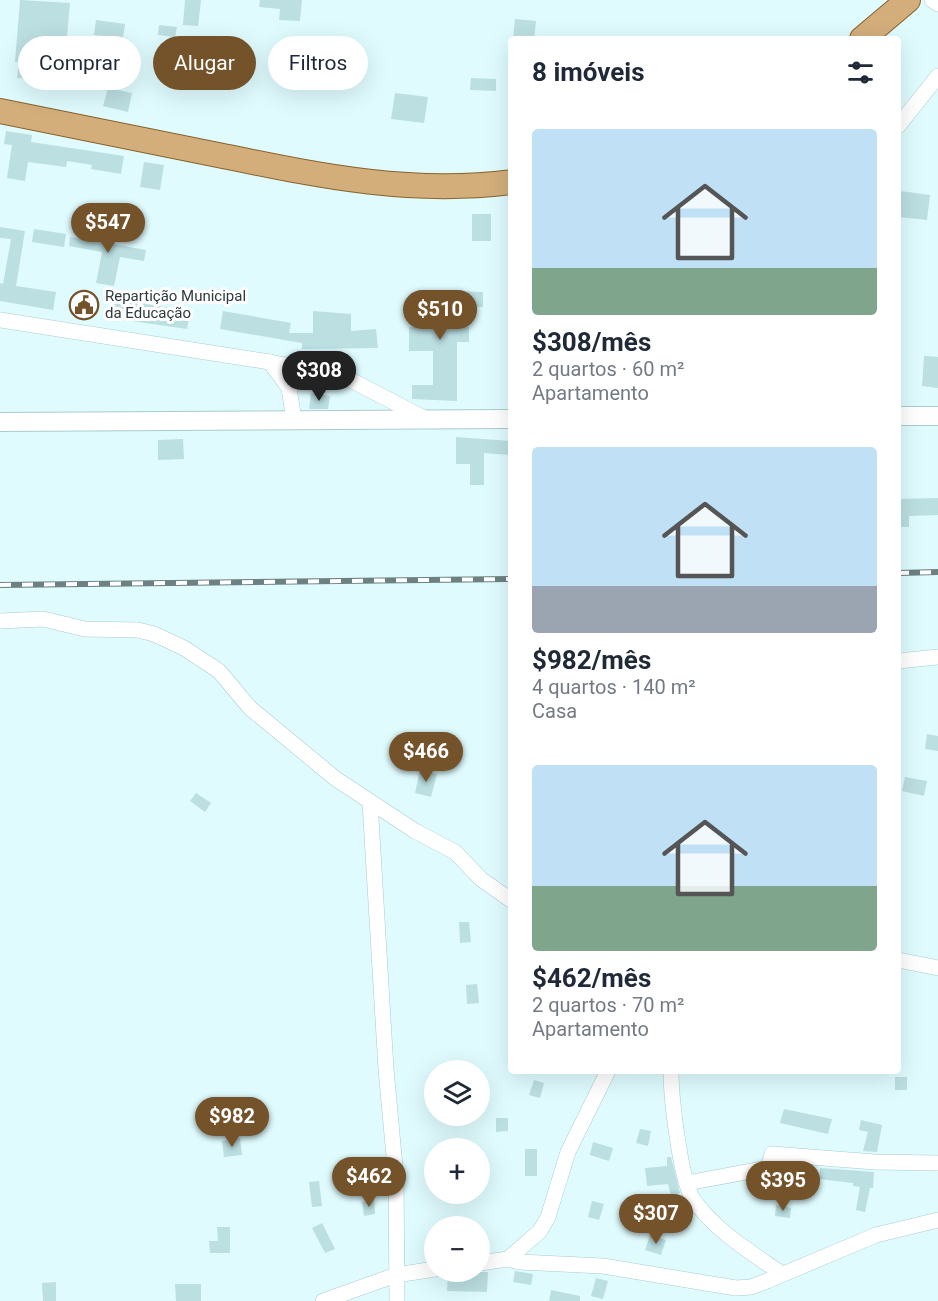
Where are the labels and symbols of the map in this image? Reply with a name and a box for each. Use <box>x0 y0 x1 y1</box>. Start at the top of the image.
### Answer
pin: $547 <box>72 203 144 254</box>
place label: Repartição Municipal da Educação <box>105 287 246 322</box>
public building icon: Repartição Municipal da Educação <box>68 289 100 321</box>
pin: $510 <box>404 290 476 341</box>
pin: $308 <box>283 351 355 402</box>
pin: $466 <box>390 732 462 783</box>
pin: $982 <box>196 1097 268 1148</box>
pin: $462 <box>333 1157 405 1208</box>
pin: $395 <box>747 1161 819 1212</box>
pin: $307 <box>620 1194 692 1245</box>

